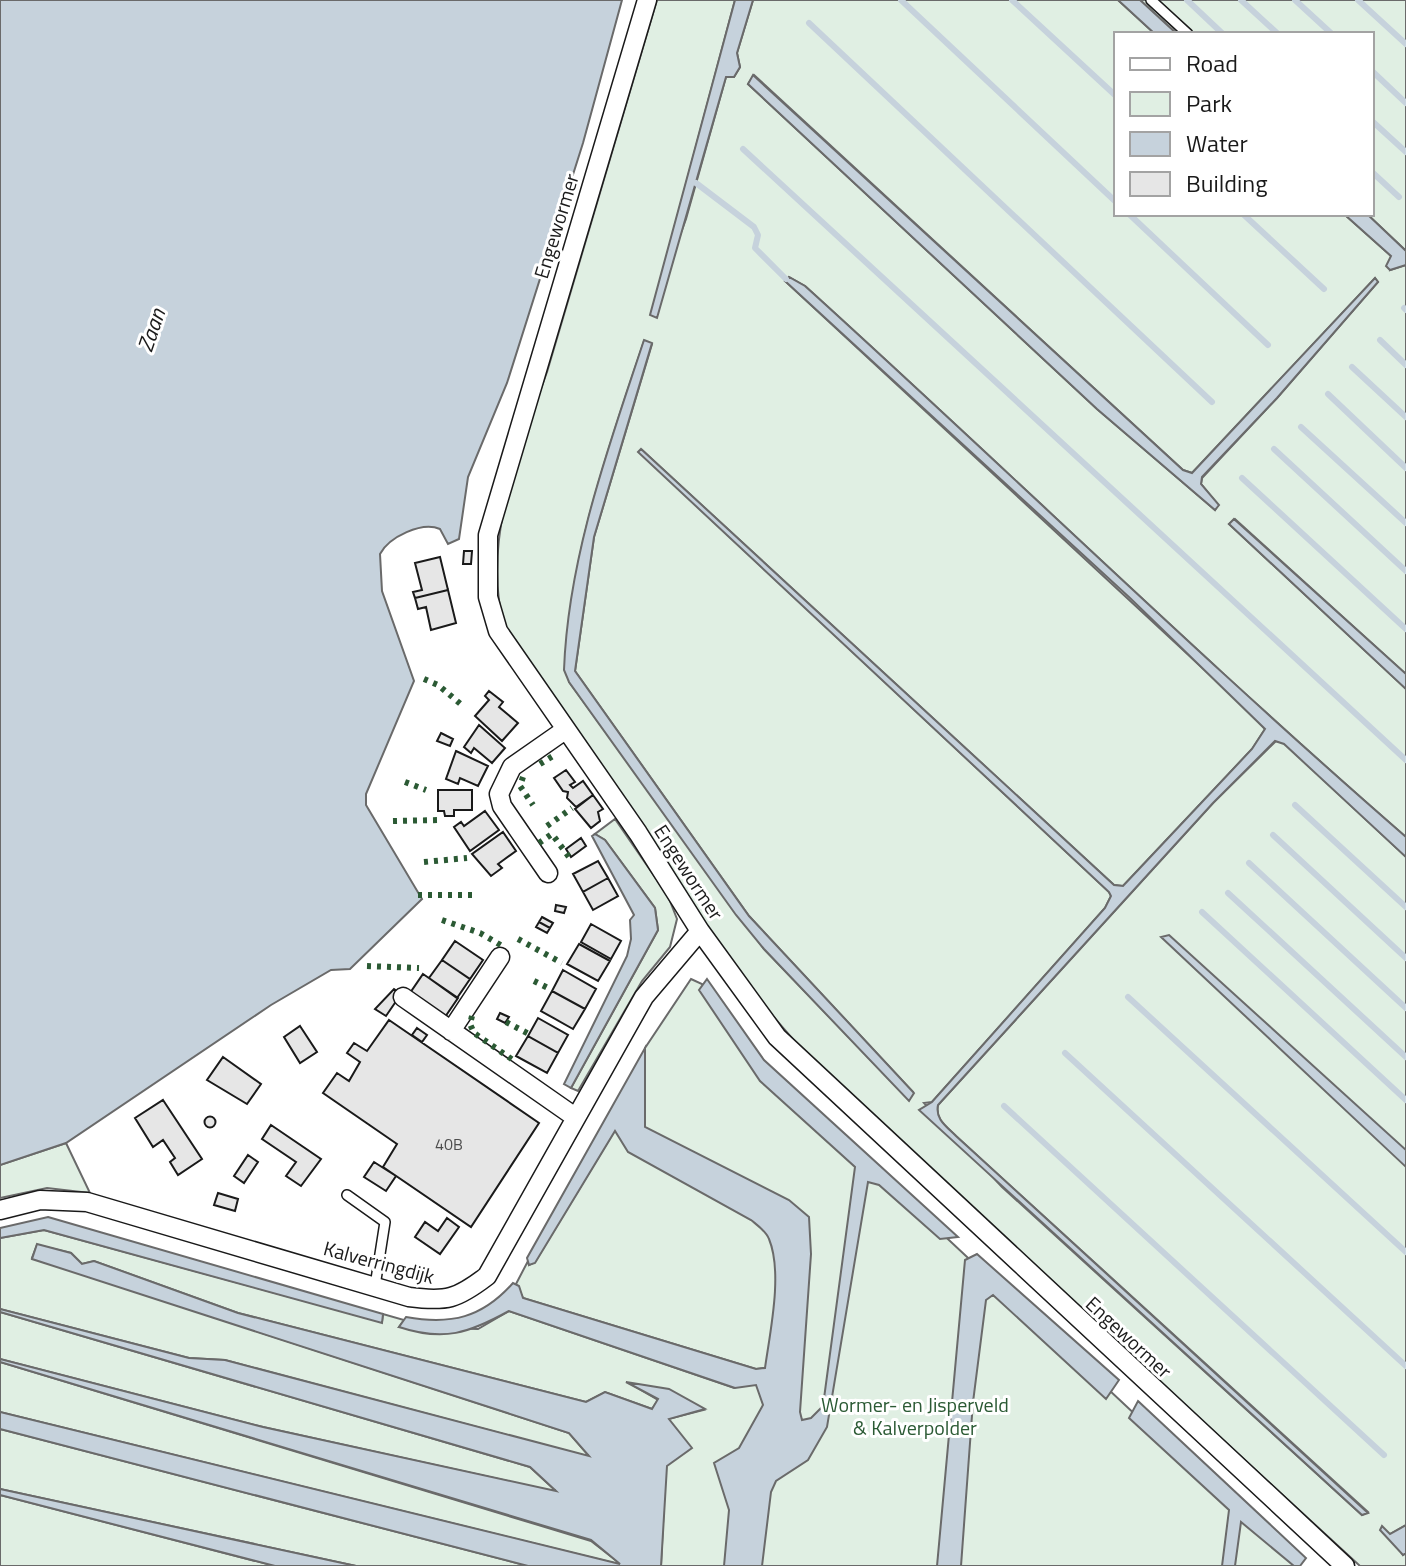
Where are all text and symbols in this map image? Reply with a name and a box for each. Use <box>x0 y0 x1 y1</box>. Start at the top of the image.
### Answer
legend <box>1114 32 1374 216</box>
text: Road <box>1186 45 1238 81</box>
text: Park <box>1186 85 1232 121</box>
text: Water <box>1186 125 1248 161</box>
text: Building <box>1186 165 1268 201</box>
street label: Engewormer <box>525 170 587 282</box>
water label: Zaan <box>128 303 175 356</box>
street label: Engewormer <box>646 818 732 926</box>
house number: 40B <box>435 1132 463 1156</box>
street label: Kalverringdijk <box>320 1232 438 1292</box>
street label: Engewormer <box>1079 1289 1179 1385</box>
park label: Wormer- en Jisperveld & Kalverpolder <box>821 1389 1009 1443</box>

